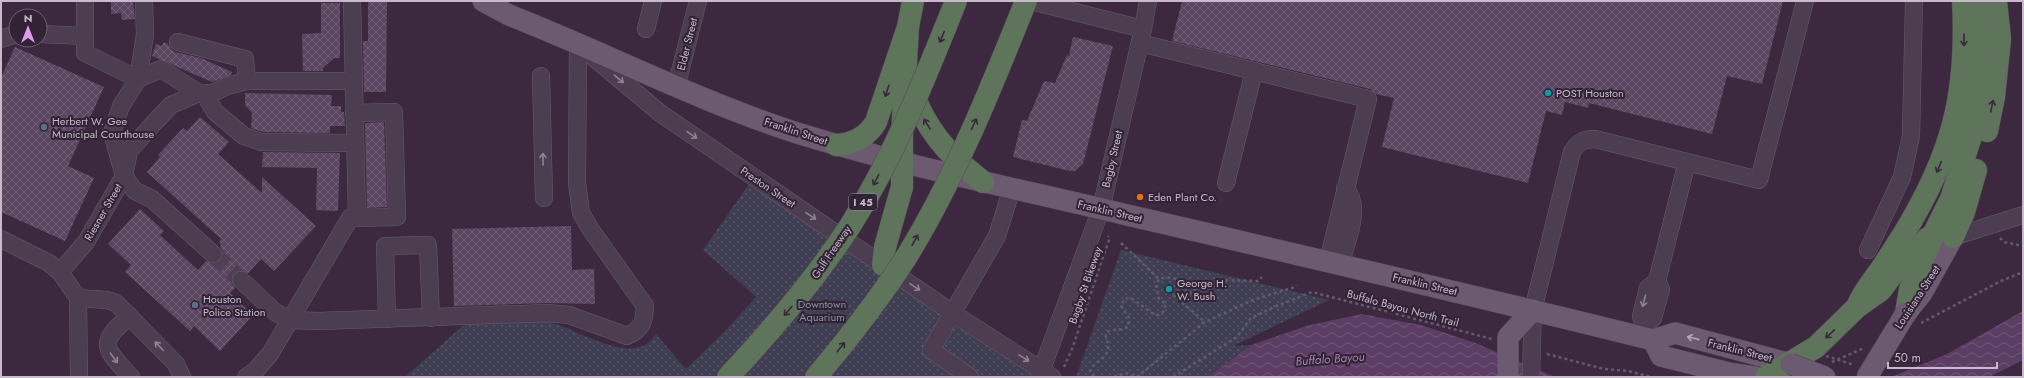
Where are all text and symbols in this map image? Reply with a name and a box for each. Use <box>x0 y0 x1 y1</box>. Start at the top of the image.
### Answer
north arrow <box>8 8 48 48</box>
text: N <box>24 10 32 26</box>
street label: Elder Street <box>673 16 701 72</box>
one-way arrow <box>937 31 945 43</box>
one-way arrow <box>1960 33 1968 46</box>
one-way arrow <box>613 74 624 83</box>
one-way arrow <box>883 84 890 97</box>
place label: POST Houston <box>1556 85 1624 101</box>
marker: POST Houston <box>1543 88 1553 98</box>
one-way arrow <box>1989 100 1997 113</box>
place label: Herbert W. Gee Municipal Courthouse <box>52 113 155 142</box>
street label: Franklin Street <box>762 113 830 149</box>
one-way arrow <box>923 119 931 130</box>
one-way arrow <box>971 119 978 131</box>
marker: Herbert W. Gee Municipal Courthouse <box>39 122 49 132</box>
street label: Bagby Street <box>1098 129 1126 189</box>
one-way arrow <box>686 131 697 139</box>
one-way arrow <box>539 153 547 166</box>
one-way arrow <box>1935 160 1943 172</box>
street label: Preston Street <box>737 163 799 212</box>
one-way arrow <box>871 174 879 186</box>
street label: Riesner Street <box>80 180 126 244</box>
place label: Eden Plant Co. <box>1148 189 1217 205</box>
marker: Eden Plant Co. <box>1135 192 1145 202</box>
road number: I 45 <box>849 194 877 210</box>
street label: Franklin Street <box>1076 196 1144 226</box>
one-way arrow <box>805 212 816 220</box>
street label: Gulf Freeway <box>807 222 855 282</box>
one-way arrow <box>912 234 920 246</box>
street label: Bagby St Bikeway <box>1064 244 1106 326</box>
street label: Louisiana Street <box>1890 262 1944 332</box>
street label: Franklin Street <box>1391 269 1459 299</box>
place label: George H. W. Bush <box>1177 275 1227 304</box>
one-way arrow <box>909 283 920 291</box>
marker: George H. W. Bush <box>1164 284 1174 294</box>
street label: Buffalo Bayou North Trail <box>1345 285 1461 331</box>
place label: Houston Police Station <box>203 291 266 320</box>
one-way arrow <box>1640 295 1647 308</box>
park label: Downtown Aquarium <box>798 296 846 325</box>
marker: Houston Police Station <box>190 300 200 310</box>
one-way arrow <box>783 306 792 317</box>
one-way arrow <box>1825 330 1835 339</box>
one-way arrow <box>1686 334 1699 341</box>
street label: Franklin Street <box>1706 334 1774 366</box>
one-way arrow <box>154 341 164 351</box>
one-way arrow <box>837 341 846 352</box>
scale bar <box>1888 344 1997 370</box>
water label: Buffalo Bayou <box>1295 348 1365 370</box>
text: 50 m <box>1894 349 1921 367</box>
one-way arrow <box>110 352 119 363</box>
one-way arrow <box>1018 354 1029 362</box>

